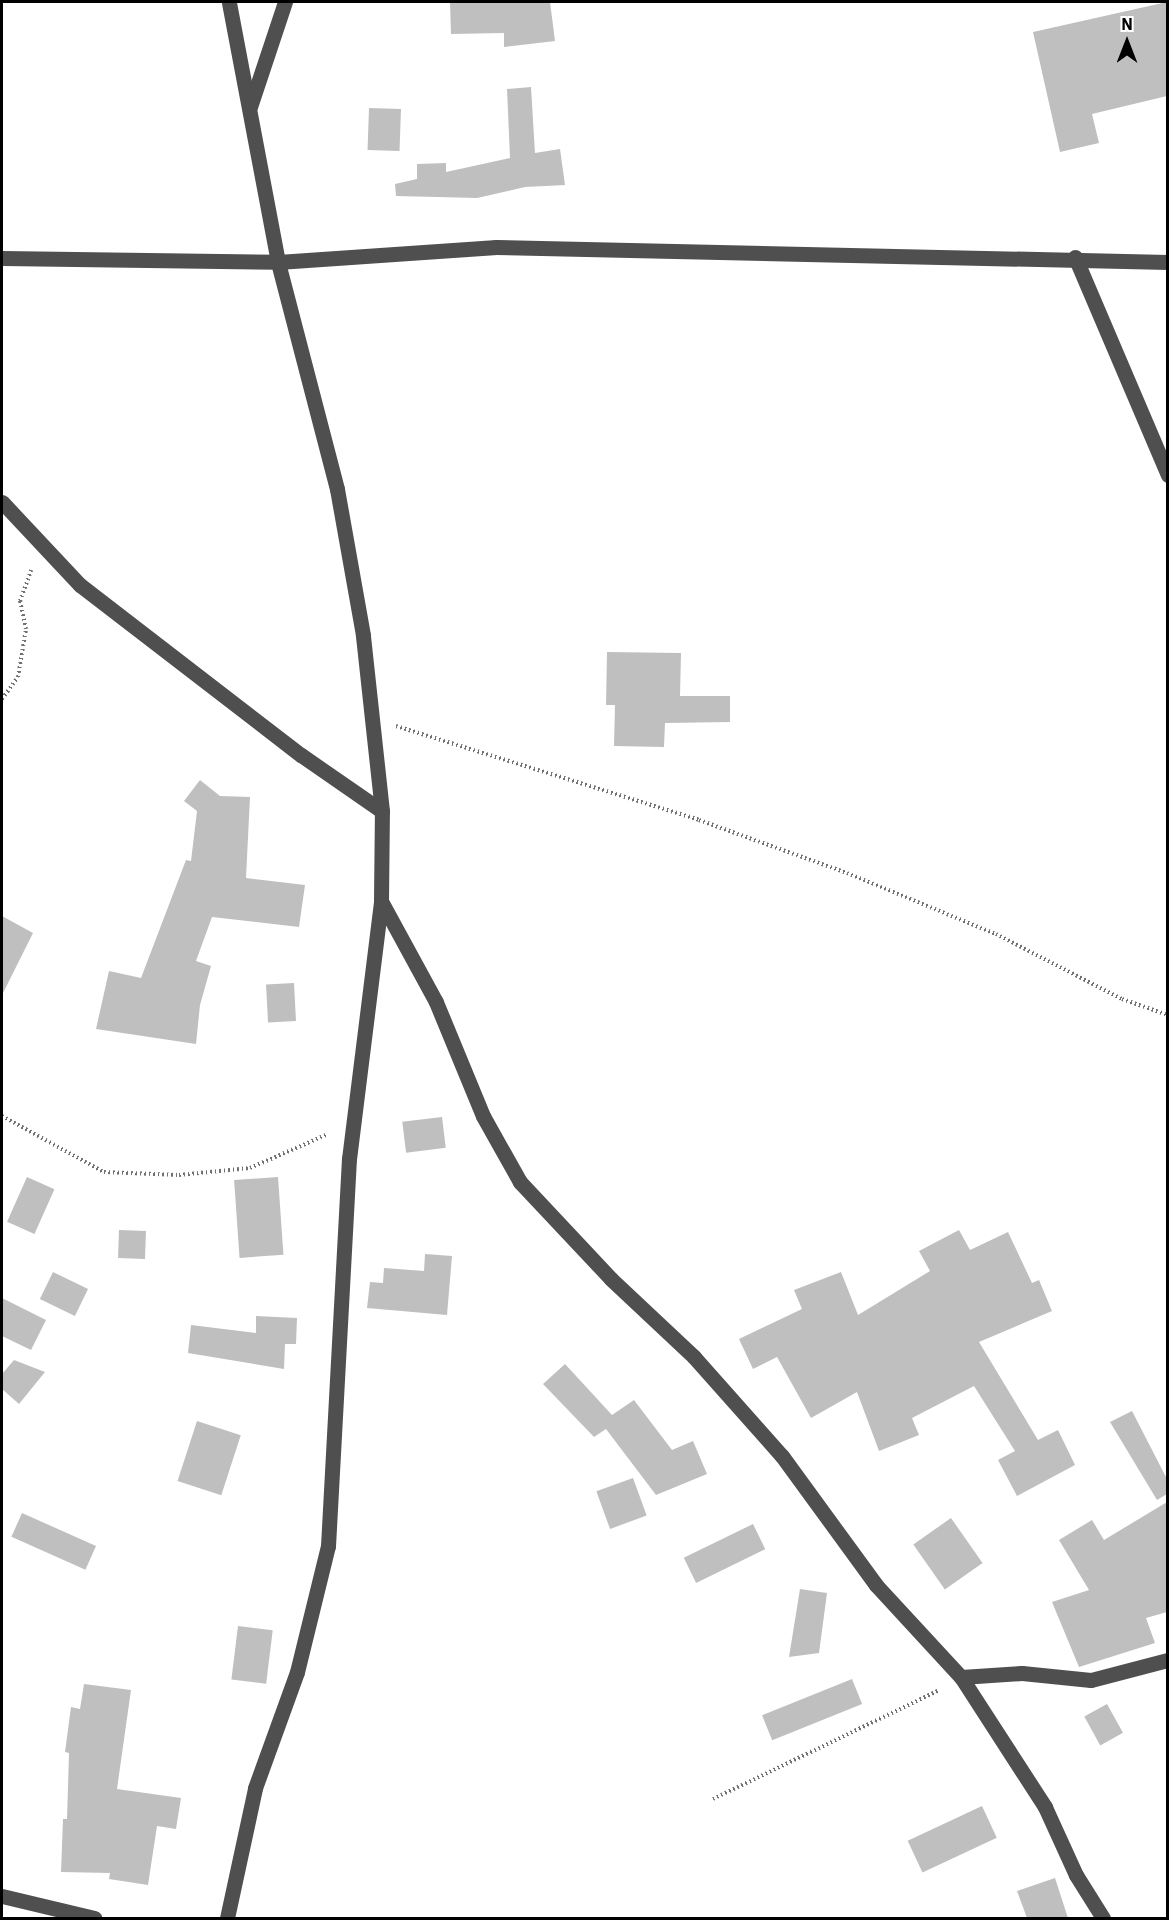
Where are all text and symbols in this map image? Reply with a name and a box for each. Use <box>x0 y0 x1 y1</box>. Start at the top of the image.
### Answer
north arrow <box>1097 12 1157 72</box>
text: N <box>1121 14 1133 34</box>

